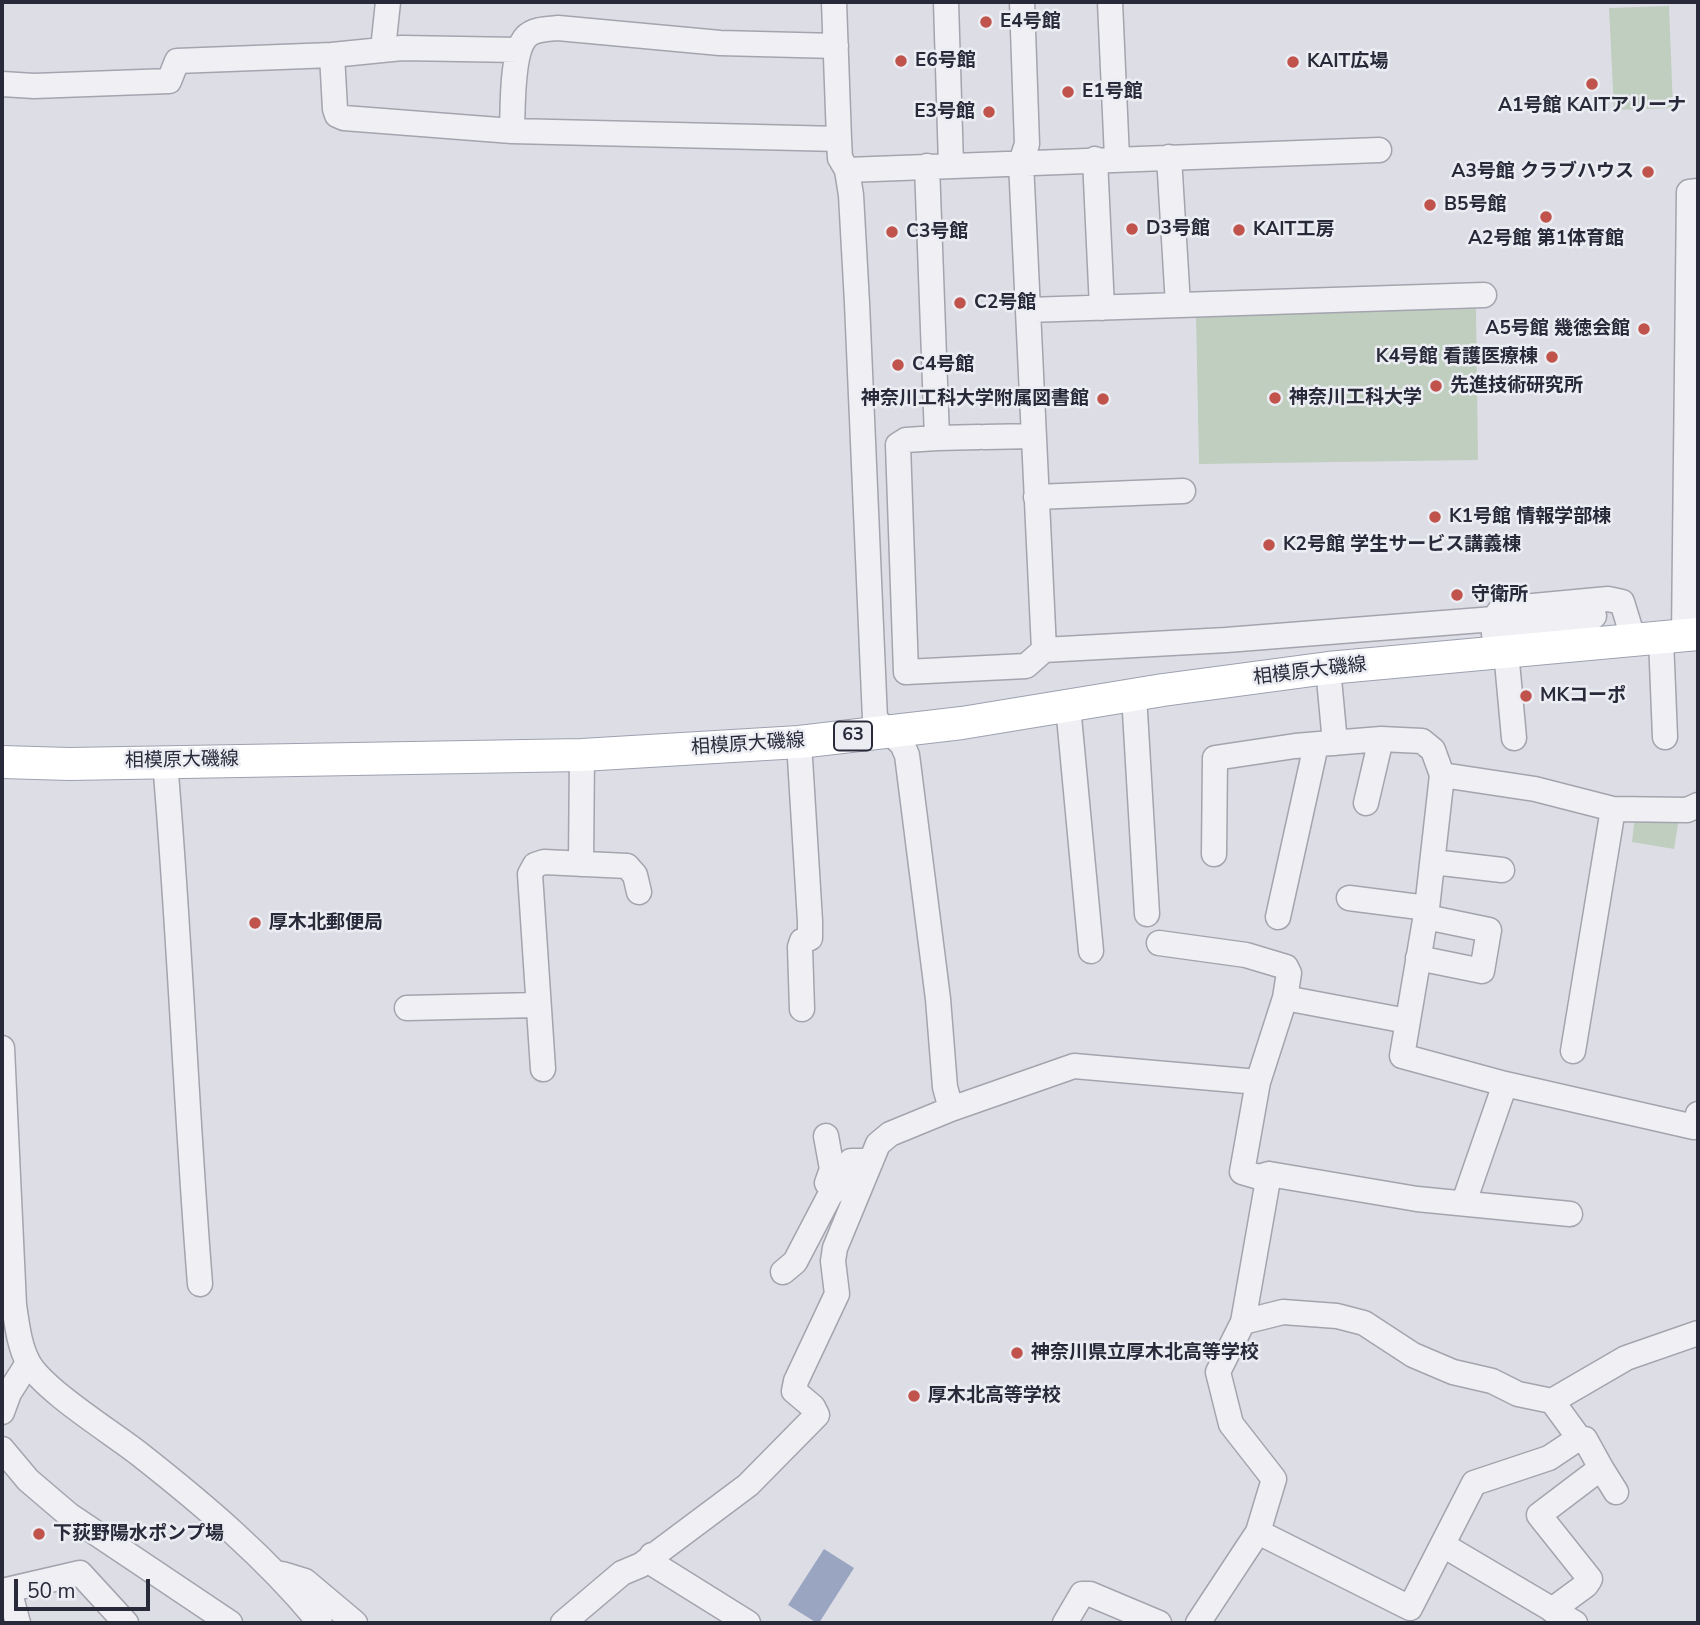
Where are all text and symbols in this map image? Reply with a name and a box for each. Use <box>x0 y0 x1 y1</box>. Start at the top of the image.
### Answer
place label: E4号館 <box>1000 11 1061 33</box>
marker: E4号館 <box>978 14 994 30</box>
place label: E6号館 <box>915 50 976 72</box>
place label: KAIT広場 <box>1307 51 1388 73</box>
marker: E6号館 <box>893 53 909 69</box>
marker: KAIT広場 <box>1285 54 1301 70</box>
marker: A1号館 KAITアリーナ <box>1584 76 1600 92</box>
place label: E1号館 <box>1082 81 1143 103</box>
marker: E1号館 <box>1060 84 1076 100</box>
place label: A1号館 KAITアリーナ <box>1498 95 1686 117</box>
place label: E3号館 <box>914 101 975 123</box>
marker: E3号館 <box>981 104 997 120</box>
place label: A3号館 クラブハウス <box>1451 161 1634 183</box>
marker: A3号館 クラブハウス <box>1640 164 1656 180</box>
place label: B5号館 <box>1444 194 1506 216</box>
marker: B5号館 <box>1422 197 1438 213</box>
marker: A2号館 第1体育館 <box>1538 209 1554 225</box>
place label: D3号館 <box>1146 218 1210 240</box>
place label: KAIT工房 <box>1253 219 1334 241</box>
place label: C3号館 <box>906 221 968 243</box>
marker: D3号館 <box>1124 221 1140 237</box>
marker: KAIT工房 <box>1231 222 1247 238</box>
marker: C3号館 <box>884 224 900 240</box>
place label: A2号館 第1体育館 <box>1468 228 1624 250</box>
place label: C2号館 <box>974 292 1036 314</box>
marker: C2号館 <box>952 295 968 311</box>
place label: A5号館 幾徳会館 <box>1485 318 1630 340</box>
marker: A5号館 幾徳会館 <box>1636 321 1652 337</box>
place label: K4号館 看護医療棟 <box>1376 346 1538 368</box>
marker: K4号館 看護医療棟 <box>1544 349 1560 365</box>
place label: C4号館 <box>912 354 974 376</box>
marker: C4号館 <box>890 357 906 373</box>
place label: 先進技術研究所 <box>1450 375 1583 397</box>
marker: 先進技術研究所 <box>1428 378 1444 394</box>
place label: 神奈川工科大学 <box>1289 387 1422 409</box>
place label: 神奈川工科大学附属図書館 <box>861 388 1089 410</box>
marker: 神奈川工科大学 <box>1267 390 1283 406</box>
marker: 神奈川工科大学附属図書館 <box>1095 391 1111 407</box>
place label: K1号館 情報学部棟 <box>1449 506 1611 528</box>
marker: K1号館 情報学部棟 <box>1427 509 1443 525</box>
place label: K2号館 学生サービス講義棟 <box>1283 534 1521 556</box>
marker: K2号館 学生サービス講義棟 <box>1261 537 1277 553</box>
place label: 守衛所 <box>1471 584 1528 606</box>
marker: 守衛所 <box>1449 587 1465 603</box>
street label: 相模原大磯線 <box>1252 654 1368 690</box>
place label: MKコーポ <box>1540 685 1626 707</box>
marker: MKコーポ <box>1518 688 1534 704</box>
road number: 63 <box>834 722 872 750</box>
street label: 相模原大磯線 <box>690 730 806 760</box>
street label: 相模原大磯線 <box>125 749 239 773</box>
place label: 厚木北郵便局 <box>269 912 383 934</box>
marker: 厚木北郵便局 <box>247 915 263 931</box>
place label: 神奈川県立厚木北高等学校 <box>1031 1342 1259 1364</box>
marker: 神奈川県立厚木北高等学校 <box>1009 1345 1025 1361</box>
place label: 厚木北高等学校 <box>928 1385 1061 1407</box>
marker: 厚木北高等学校 <box>906 1388 922 1404</box>
place label: 下荻野陽水ポンプ場 <box>53 1523 224 1545</box>
marker: 下荻野陽水ポンプ場 <box>31 1526 47 1542</box>
scale bar <box>18 1566 154 1610</box>
text: 50 m <box>27 1577 76 1605</box>

